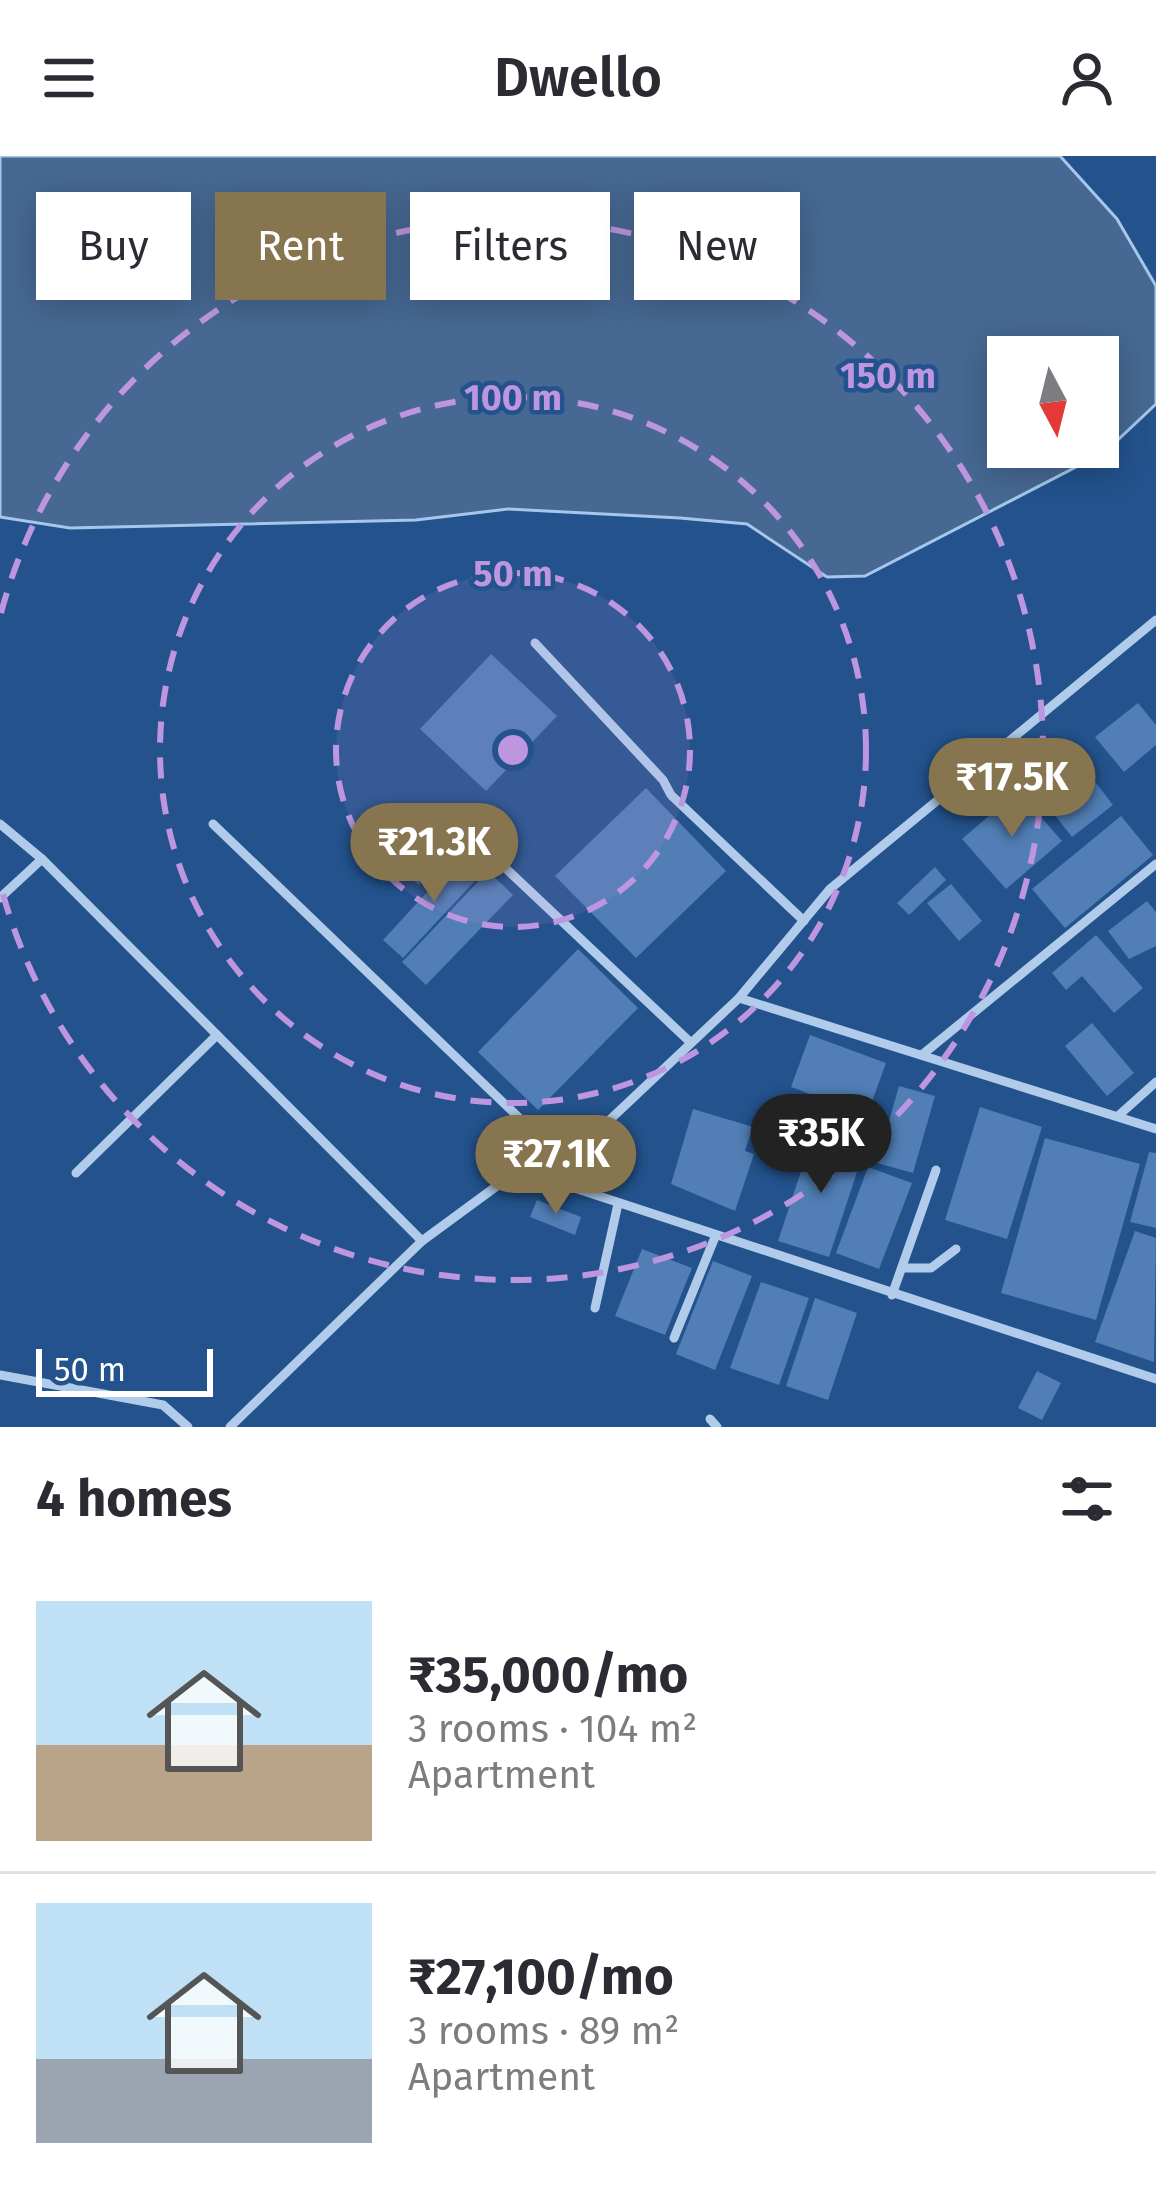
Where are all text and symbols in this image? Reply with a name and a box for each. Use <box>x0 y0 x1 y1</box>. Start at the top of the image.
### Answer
icon: menu <box>36 45 102 111</box>
icon: person <box>1054 45 1120 111</box>
text: Dwello <box>494 46 662 110</box>
chip: Buy <box>36 192 191 300</box>
chip: Rent <box>215 192 386 300</box>
chip: Filters <box>410 192 610 300</box>
chip: New <box>634 192 800 300</box>
north arrow <box>987 336 1119 468</box>
map controls <box>987 336 1119 468</box>
text: 150 m <box>840 354 936 398</box>
text: 100 m <box>464 376 562 420</box>
text: 50 m <box>473 552 553 596</box>
centre of rings <box>492 729 534 771</box>
pin: ₹17.5K <box>914 738 1110 840</box>
text: ₹17.5K <box>956 754 1068 800</box>
pin: ₹21.3K <box>336 803 532 905</box>
text: ₹21.3K <box>377 819 491 865</box>
pin: ₹35K <box>750 1094 892 1196</box>
text: ₹35K <box>777 1110 865 1156</box>
pin: ₹27.1K <box>458 1115 654 1217</box>
text: ₹27.1K <box>502 1131 610 1177</box>
scale bar <box>36 1343 213 1396</box>
text: 50 m <box>54 1350 126 1390</box>
icon: filters <box>1054 1466 1120 1532</box>
text: 4 homes <box>36 1468 232 1530</box>
text: ₹35,000/mo <box>408 1644 688 1706</box>
icon: home <box>132 1649 276 1793</box>
text: 3 rooms · 104 m² <box>408 1706 697 1752</box>
text: Apartment <box>408 1752 595 1798</box>
text: ₹27,100/mo <box>408 1946 674 2008</box>
icon: home <box>132 1951 276 2095</box>
text: 3 rooms · 89 m² <box>408 2008 679 2054</box>
text: Apartment <box>408 2054 595 2100</box>

